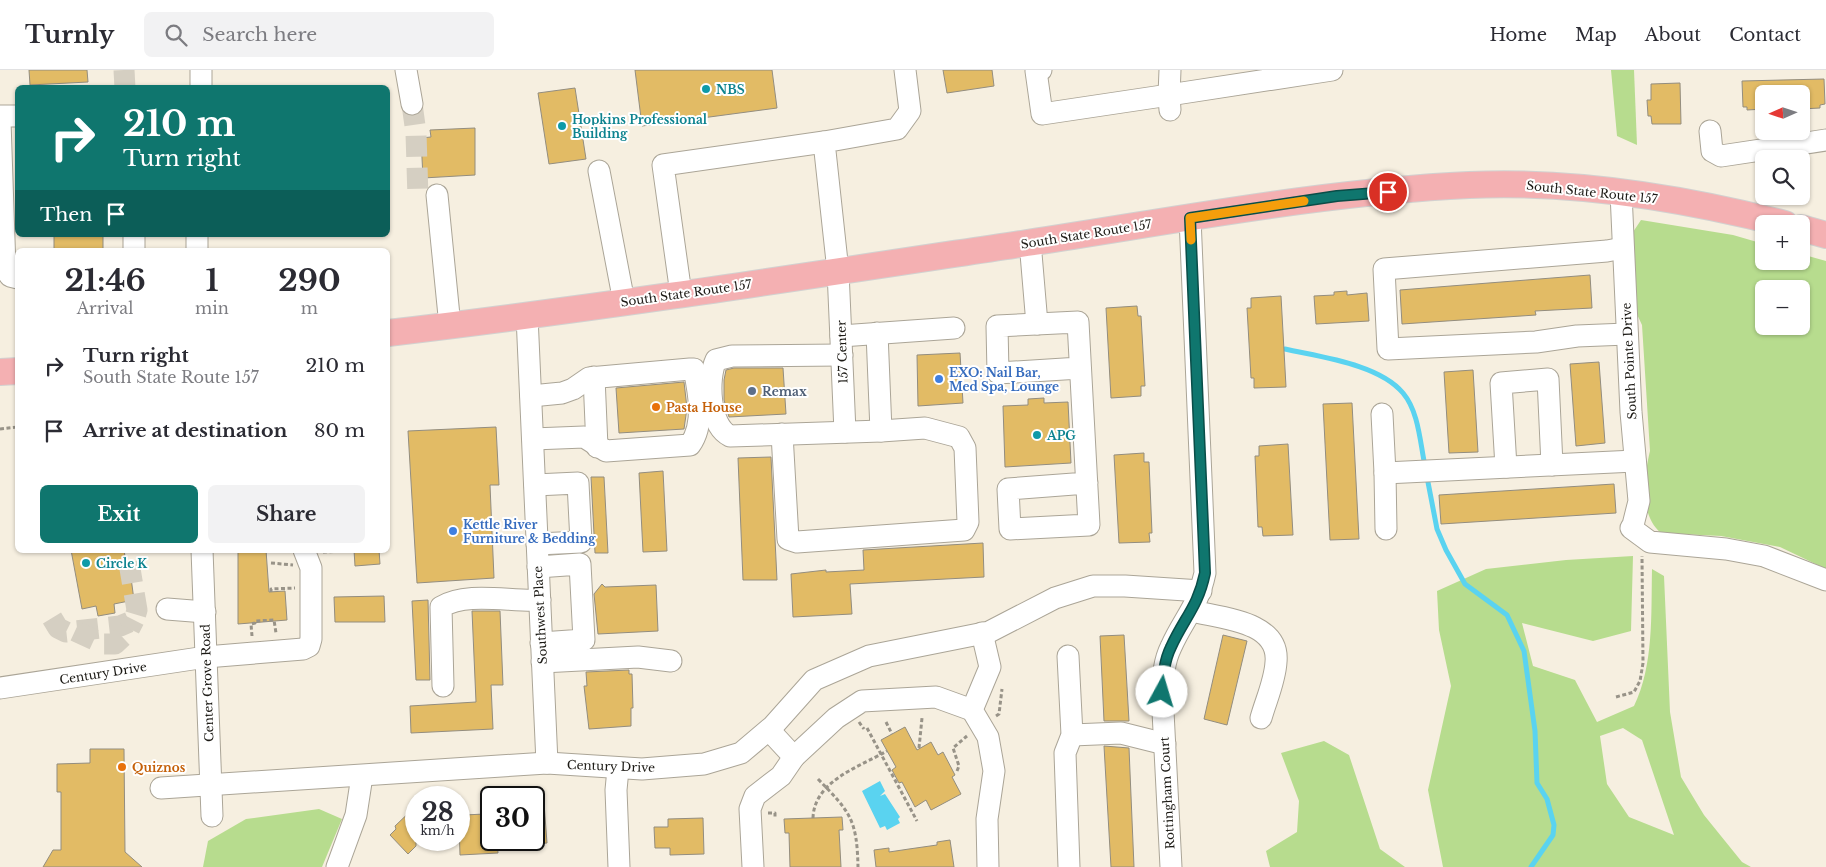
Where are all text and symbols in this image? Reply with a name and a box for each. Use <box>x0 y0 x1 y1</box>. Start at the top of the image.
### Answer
search box <box>144 12 494 57</box>
text: Turnly <box>25 20 114 49</box>
icon: search <box>162 21 190 49</box>
text: Search here <box>202 23 317 46</box>
text: Home <box>1489 24 1547 46</box>
text: Map <box>1575 24 1617 46</box>
text: About <box>1645 24 1701 46</box>
text: Contact <box>1729 24 1801 46</box>
place label: NBS <box>716 82 745 97</box>
marker: NBS <box>700 83 712 95</box>
north arrow <box>1755 85 1810 140</box>
map controls <box>1755 85 1810 335</box>
text: 210 m <box>123 102 236 145</box>
icon: right <box>40 105 105 170</box>
place label: Hopkins Professional Building <box>572 112 708 141</box>
marker: Hopkins Professional Building <box>556 120 568 132</box>
text: Turn right <box>123 145 241 172</box>
button: search <box>1755 150 1810 205</box>
pin <box>1367 171 1409 213</box>
icon: arrive <box>1374 178 1402 206</box>
street label: South State Route 157 <box>1526 178 1659 206</box>
icon: arrive <box>102 200 130 228</box>
text: Then <box>40 203 92 226</box>
button: + <box>1755 215 1810 270</box>
street label: South State Route 157 <box>1020 216 1153 252</box>
text: 21:46 <box>64 262 146 299</box>
text: 1 <box>205 262 218 299</box>
text: 290 <box>278 262 341 299</box>
street label: South State Route 157 <box>620 276 753 310</box>
button: − <box>1755 280 1810 335</box>
text: Arrival <box>77 298 133 318</box>
text: min <box>195 298 229 318</box>
text: m <box>301 298 318 318</box>
street label: South Pointe Drive <box>1618 302 1640 420</box>
street label: 157 Center <box>833 320 851 384</box>
text: Turn right <box>83 344 189 367</box>
icon: right <box>40 352 68 380</box>
text: 210 m <box>305 354 365 377</box>
place label: EXO: Nail Bar, Med Spa, Lounge <box>949 365 1059 394</box>
text: South State Route 157 <box>83 367 259 387</box>
marker: EXO: Nail Bar, Med Spa, Lounge <box>933 373 945 385</box>
place label: Remax <box>762 384 807 399</box>
marker: Remax <box>746 385 758 397</box>
place label: Pasta House <box>666 400 742 415</box>
marker: Pasta House <box>650 401 662 413</box>
icon: arrive <box>40 417 68 445</box>
text: Arrive at destination <box>83 419 287 442</box>
text: 80 m <box>314 419 365 442</box>
place label: APG <box>1046 428 1076 443</box>
marker: APG <box>1031 429 1043 441</box>
button: Exit <box>40 485 198 543</box>
button: Share <box>208 485 365 543</box>
place label: Kettle River Furniture & Bedding <box>463 517 596 546</box>
marker: Kettle River Furniture & Bedding <box>447 525 459 537</box>
place label: Circle K <box>96 556 148 571</box>
marker: Circle K <box>80 557 92 569</box>
street label: Southwest Place <box>530 565 550 665</box>
street label: Center Grove Road <box>197 624 217 742</box>
street label: Century Drive <box>58 659 148 687</box>
position arrow <box>1135 665 1187 717</box>
street label: Rottingham Court <box>1157 736 1177 850</box>
street label: Century Drive <box>567 757 655 775</box>
place label: Quiznos <box>132 760 186 775</box>
marker: Quiznos <box>116 761 128 773</box>
speed limit sign: 30 <box>480 786 545 851</box>
text: 28 <box>421 797 454 828</box>
text: km/h <box>420 823 455 838</box>

